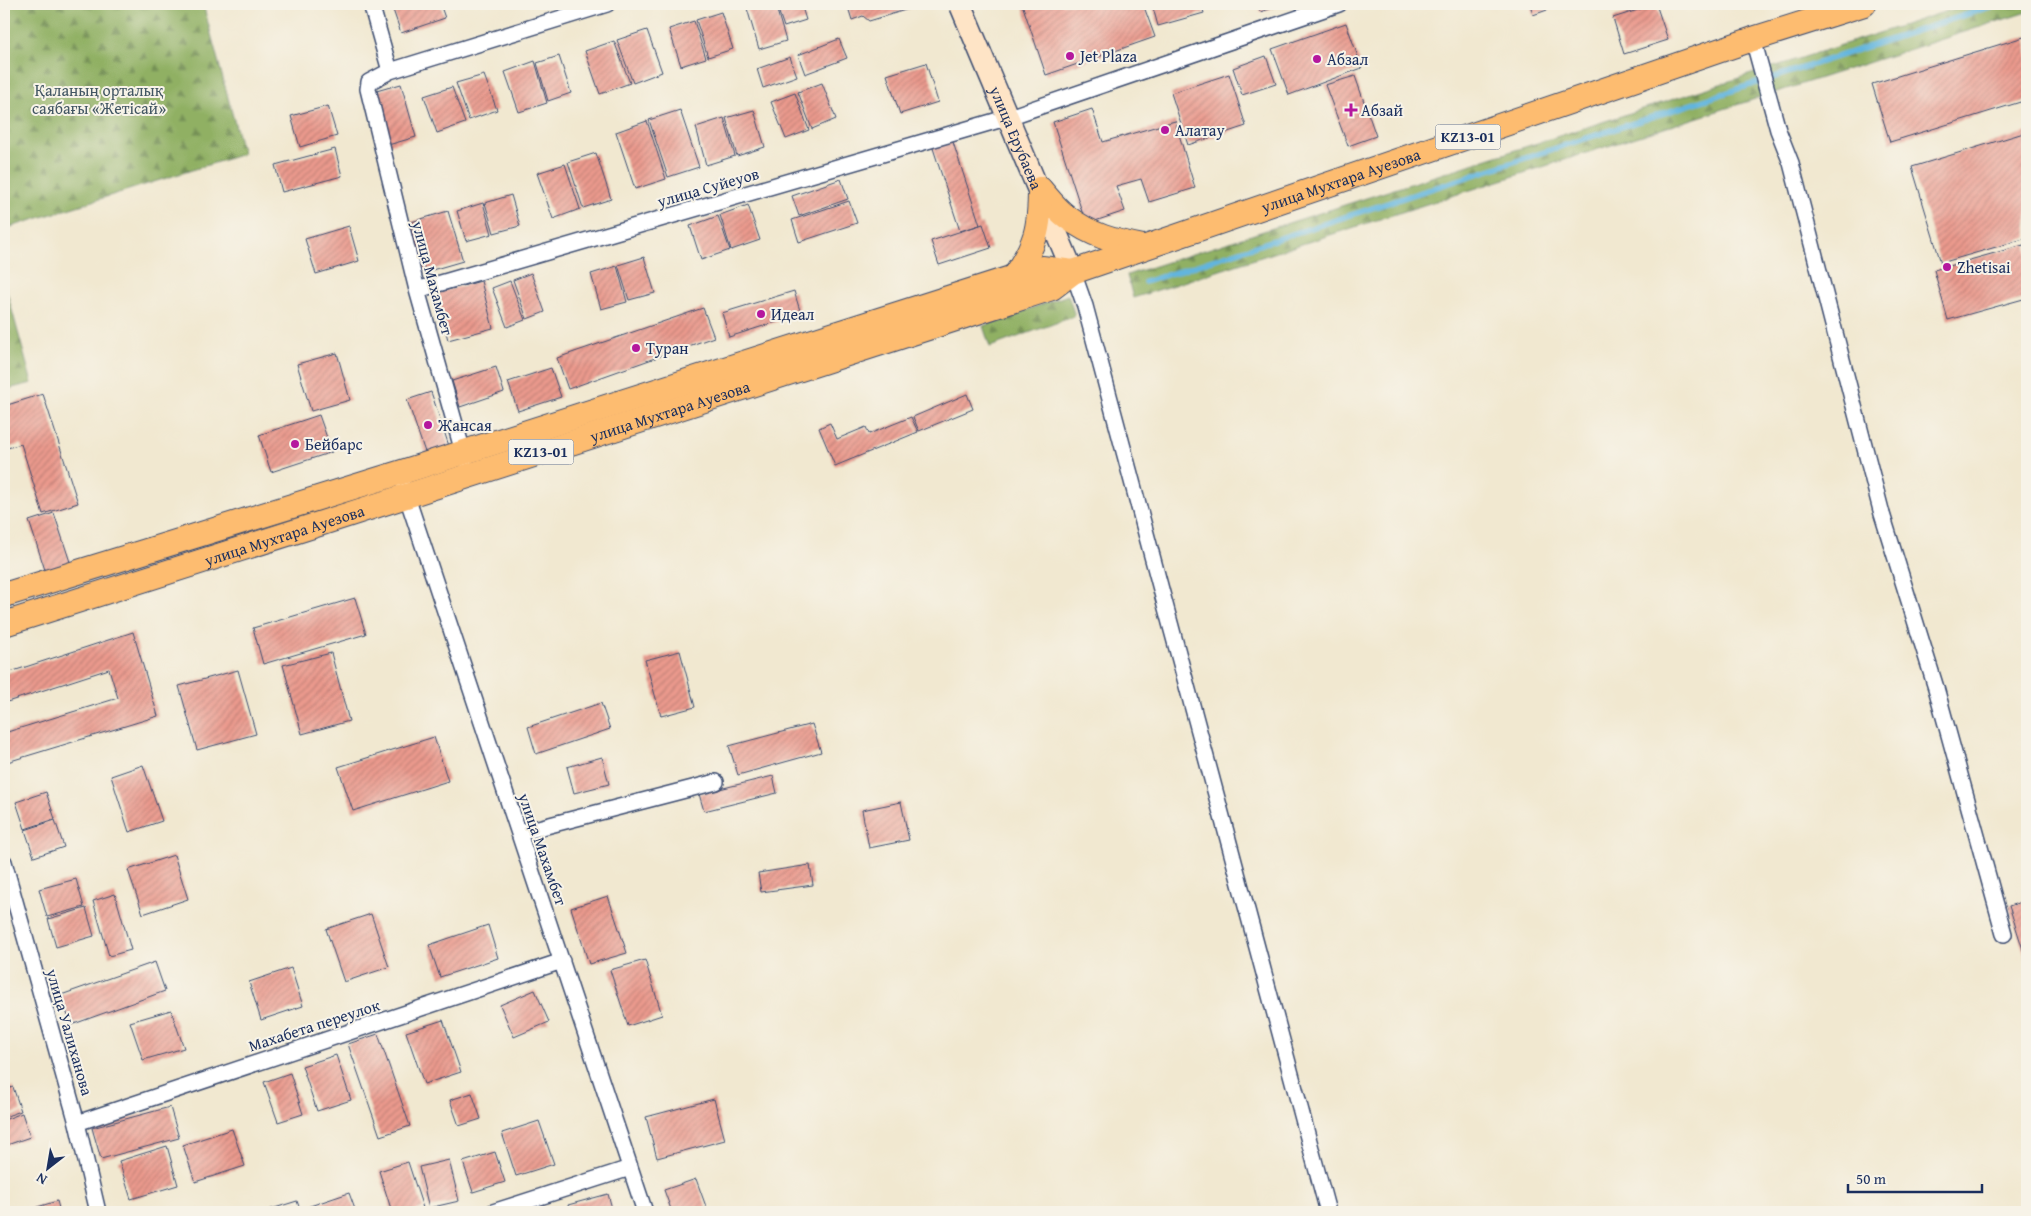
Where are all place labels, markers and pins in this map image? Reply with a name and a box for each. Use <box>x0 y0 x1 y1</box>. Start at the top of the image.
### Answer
place label: Jet Plaza <box>1078 44 1137 68</box>
place label: Абзал <box>1327 47 1368 71</box>
marker: Jet Plaza <box>1064 50 1076 62</box>
marker: Абзал <box>1311 53 1323 65</box>
place label: Абзай <box>1361 98 1403 122</box>
marker: Абзай <box>1345 104 1357 116</box>
place label: Алатау <box>1175 118 1225 142</box>
marker: Алатау <box>1159 124 1171 136</box>
place label: Zhetisai <box>1957 255 2011 279</box>
marker: Zhetisai <box>1941 261 1953 273</box>
place label: Идеал <box>771 302 815 326</box>
marker: Идеал <box>755 308 767 320</box>
place label: Туран <box>646 336 689 360</box>
marker: Туран <box>630 342 642 354</box>
place label: Жансая <box>437 413 492 437</box>
marker: Жансая <box>422 419 434 431</box>
place label: Бейбарс <box>305 432 363 456</box>
marker: Бейбарс <box>289 438 301 450</box>

